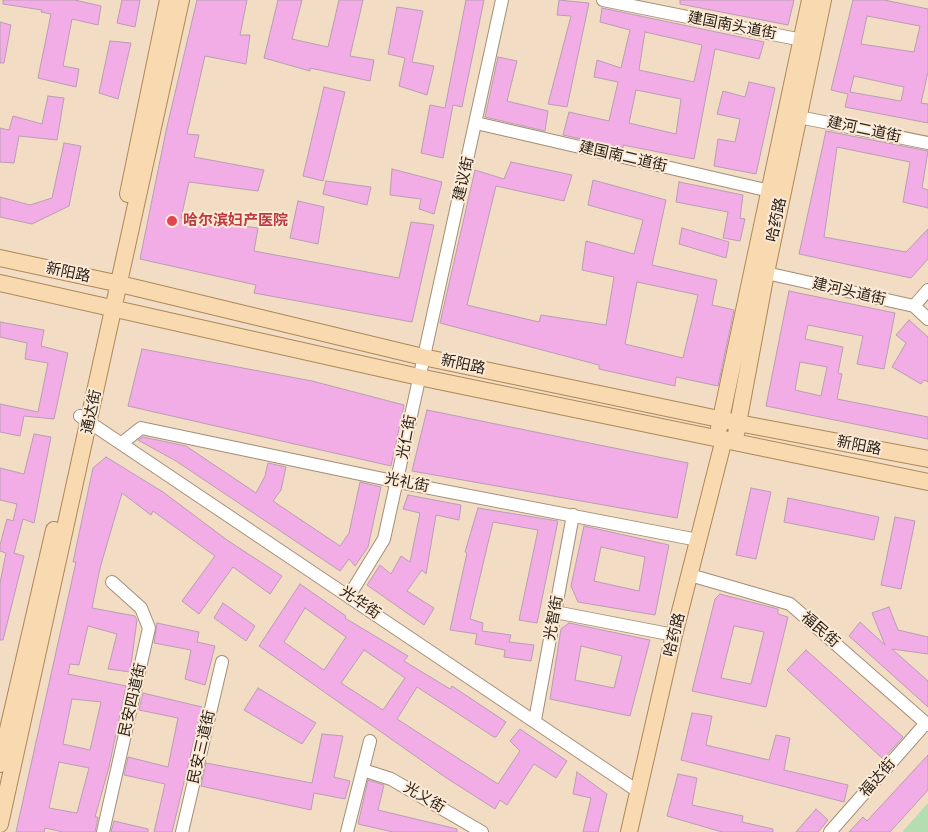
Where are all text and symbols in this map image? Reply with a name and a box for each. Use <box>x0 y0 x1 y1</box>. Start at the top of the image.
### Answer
street label: 建国南头道街 <box>686 9 778 43</box>
street label: 建河二道街 <box>825 113 903 147</box>
street label: 建国南二道街 <box>577 138 669 176</box>
street label: 建议街 <box>450 155 478 203</box>
street label: 哈药路 <box>764 196 790 244</box>
place label: 哈尔滨妇产医院 <box>183 212 288 230</box>
marker: 哈尔滨妇产医院 <box>165 214 179 228</box>
street label: 新阳路 <box>44 260 92 286</box>
street label: 建河头道街 <box>810 275 888 309</box>
street label: 新阳路 <box>439 352 487 378</box>
street label: 通达街 <box>79 388 105 436</box>
street label: 光仁街 <box>394 413 420 461</box>
street label: 新阳路 <box>835 433 883 459</box>
street label: 光礼街 <box>383 470 431 496</box>
street label: 光华街 <box>336 583 384 623</box>
street label: 光智街 <box>541 594 567 642</box>
street label: 福民街 <box>797 608 843 652</box>
street label: 哈药路 <box>661 611 689 659</box>
street label: 民安四道街 <box>116 661 150 739</box>
street label: 民安三道街 <box>185 708 219 786</box>
street label: 福达街 <box>856 755 900 801</box>
street label: 光义街 <box>400 779 448 817</box>

